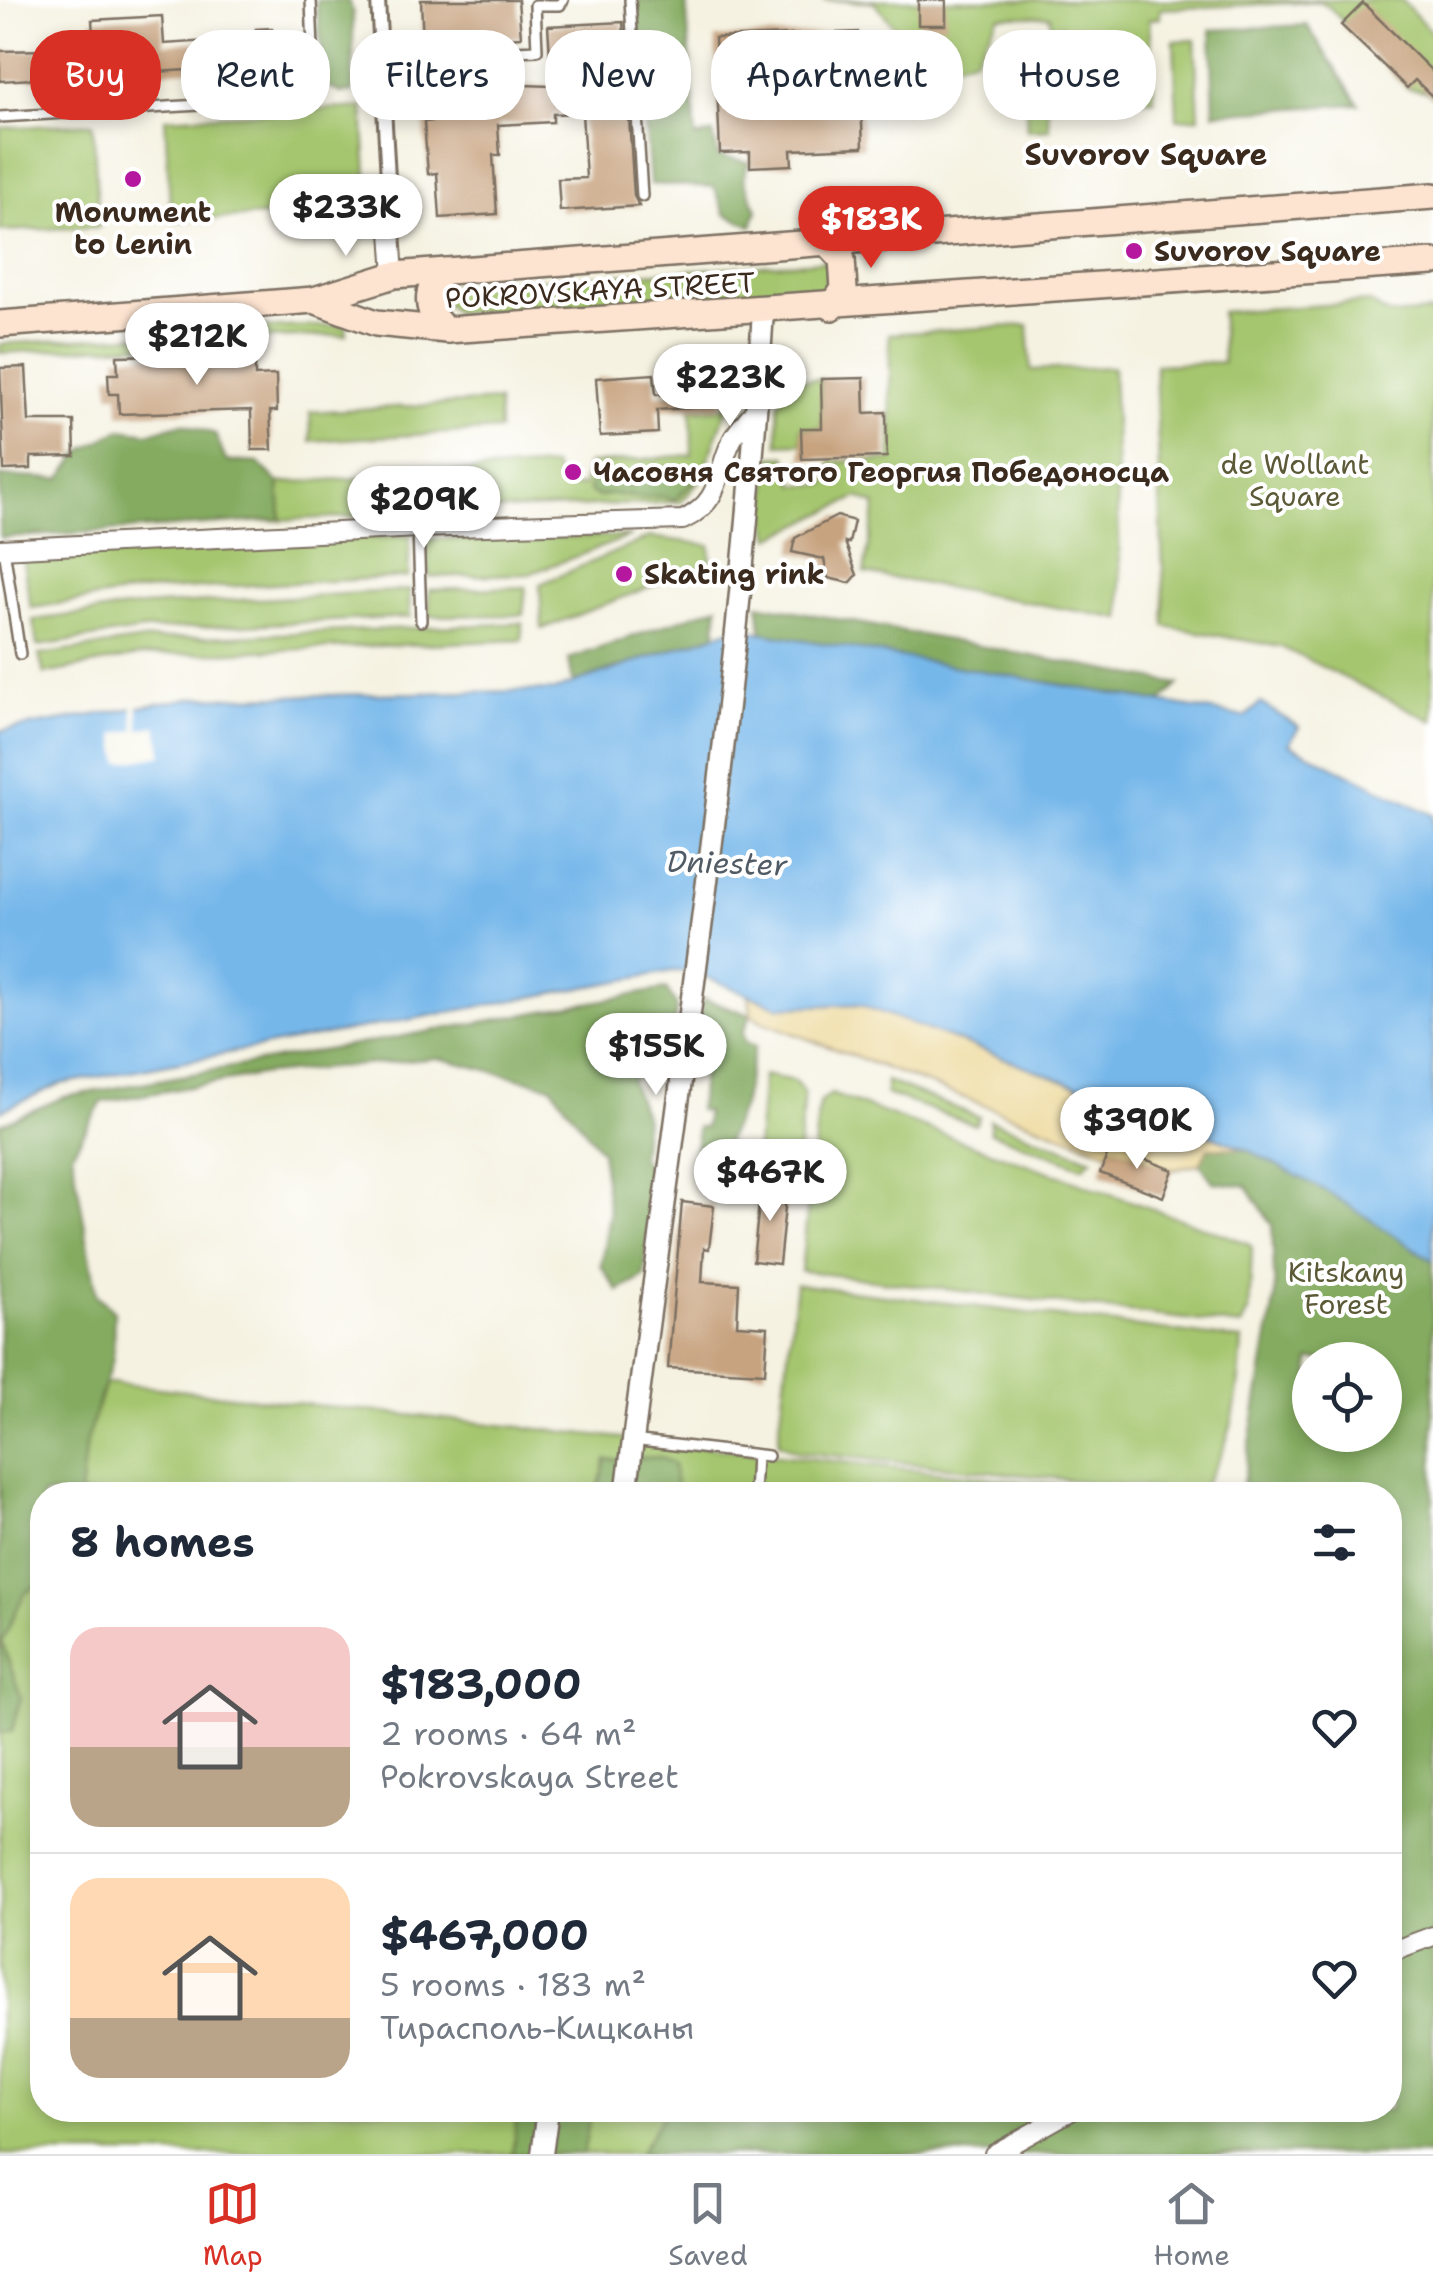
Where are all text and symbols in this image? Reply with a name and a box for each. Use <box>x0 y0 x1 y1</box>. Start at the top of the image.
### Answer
chip: Buy <box>30 30 161 120</box>
chip: Rent <box>181 30 330 120</box>
chip: Filters <box>350 30 525 120</box>
chip: New <box>545 30 691 120</box>
chip: Apartment <box>711 30 963 120</box>
chip: House <box>983 30 1156 120</box>
district label: Suvorov Square <box>1024 134 1268 175</box>
marker: Monument to Lenin <box>122 168 144 190</box>
pin: $233K <box>276 174 416 259</box>
text: $233K <box>291 185 401 228</box>
pin: $183K <box>801 186 941 271</box>
place label: Monument to Lenin <box>55 193 211 263</box>
text: $183K <box>820 197 922 240</box>
place label: Suvorov Square <box>1154 232 1381 270</box>
marker: Suvorov Square <box>1123 240 1145 262</box>
street label: POKROVSKAYA STREET <box>444 263 756 317</box>
pin: $212K <box>127 303 267 388</box>
text: $212K <box>147 314 247 357</box>
pin: $223K <box>660 344 800 429</box>
text: $223K <box>675 355 785 398</box>
park label: de Wollant Square <box>1221 445 1369 515</box>
place label: Часовня Святого Георгия Победоносца <box>593 453 1169 491</box>
marker: Часовня Святого Георгия Победоносца <box>562 461 584 483</box>
pin: $209K <box>354 466 494 551</box>
text: $209K <box>369 477 479 520</box>
place label: Skating rink <box>644 555 825 593</box>
marker: Skating rink <box>613 563 635 585</box>
water label: Dniester <box>666 840 789 886</box>
pin: $155K <box>586 1013 726 1098</box>
text: $155K <box>608 1024 704 1067</box>
pin: $390K <box>1067 1087 1207 1172</box>
text: $390K <box>1082 1098 1192 1141</box>
pin: $467K <box>700 1139 840 1224</box>
text: $467K <box>716 1150 824 1193</box>
park label: Kitskany Forest <box>1288 1253 1404 1323</box>
map controls <box>1292 1342 1402 1452</box>
button: locate <box>1292 1342 1402 1452</box>
text: 8 homes <box>70 1514 255 1570</box>
icon: filters <box>1307 1515 1362 1570</box>
text: $183,000 <box>380 1656 582 1712</box>
icon: home <box>150 1667 270 1787</box>
icon: heart <box>1307 1700 1362 1755</box>
text: 2 rooms · 64 m² <box>380 1712 636 1755</box>
text: Pokrovskaya Street <box>380 1755 679 1798</box>
text: $467,000 <box>380 1907 589 1963</box>
icon: home <box>150 1918 270 2038</box>
icon: heart <box>1307 1951 1362 2006</box>
text: 5 rooms · 183 m² <box>380 1963 646 2006</box>
text: Тирасполь-Кицканы <box>380 2006 694 2049</box>
tab: Map <box>203 2176 263 2274</box>
tab: Saved <box>668 2176 748 2274</box>
tab: Home <box>1153 2176 1230 2274</box>

